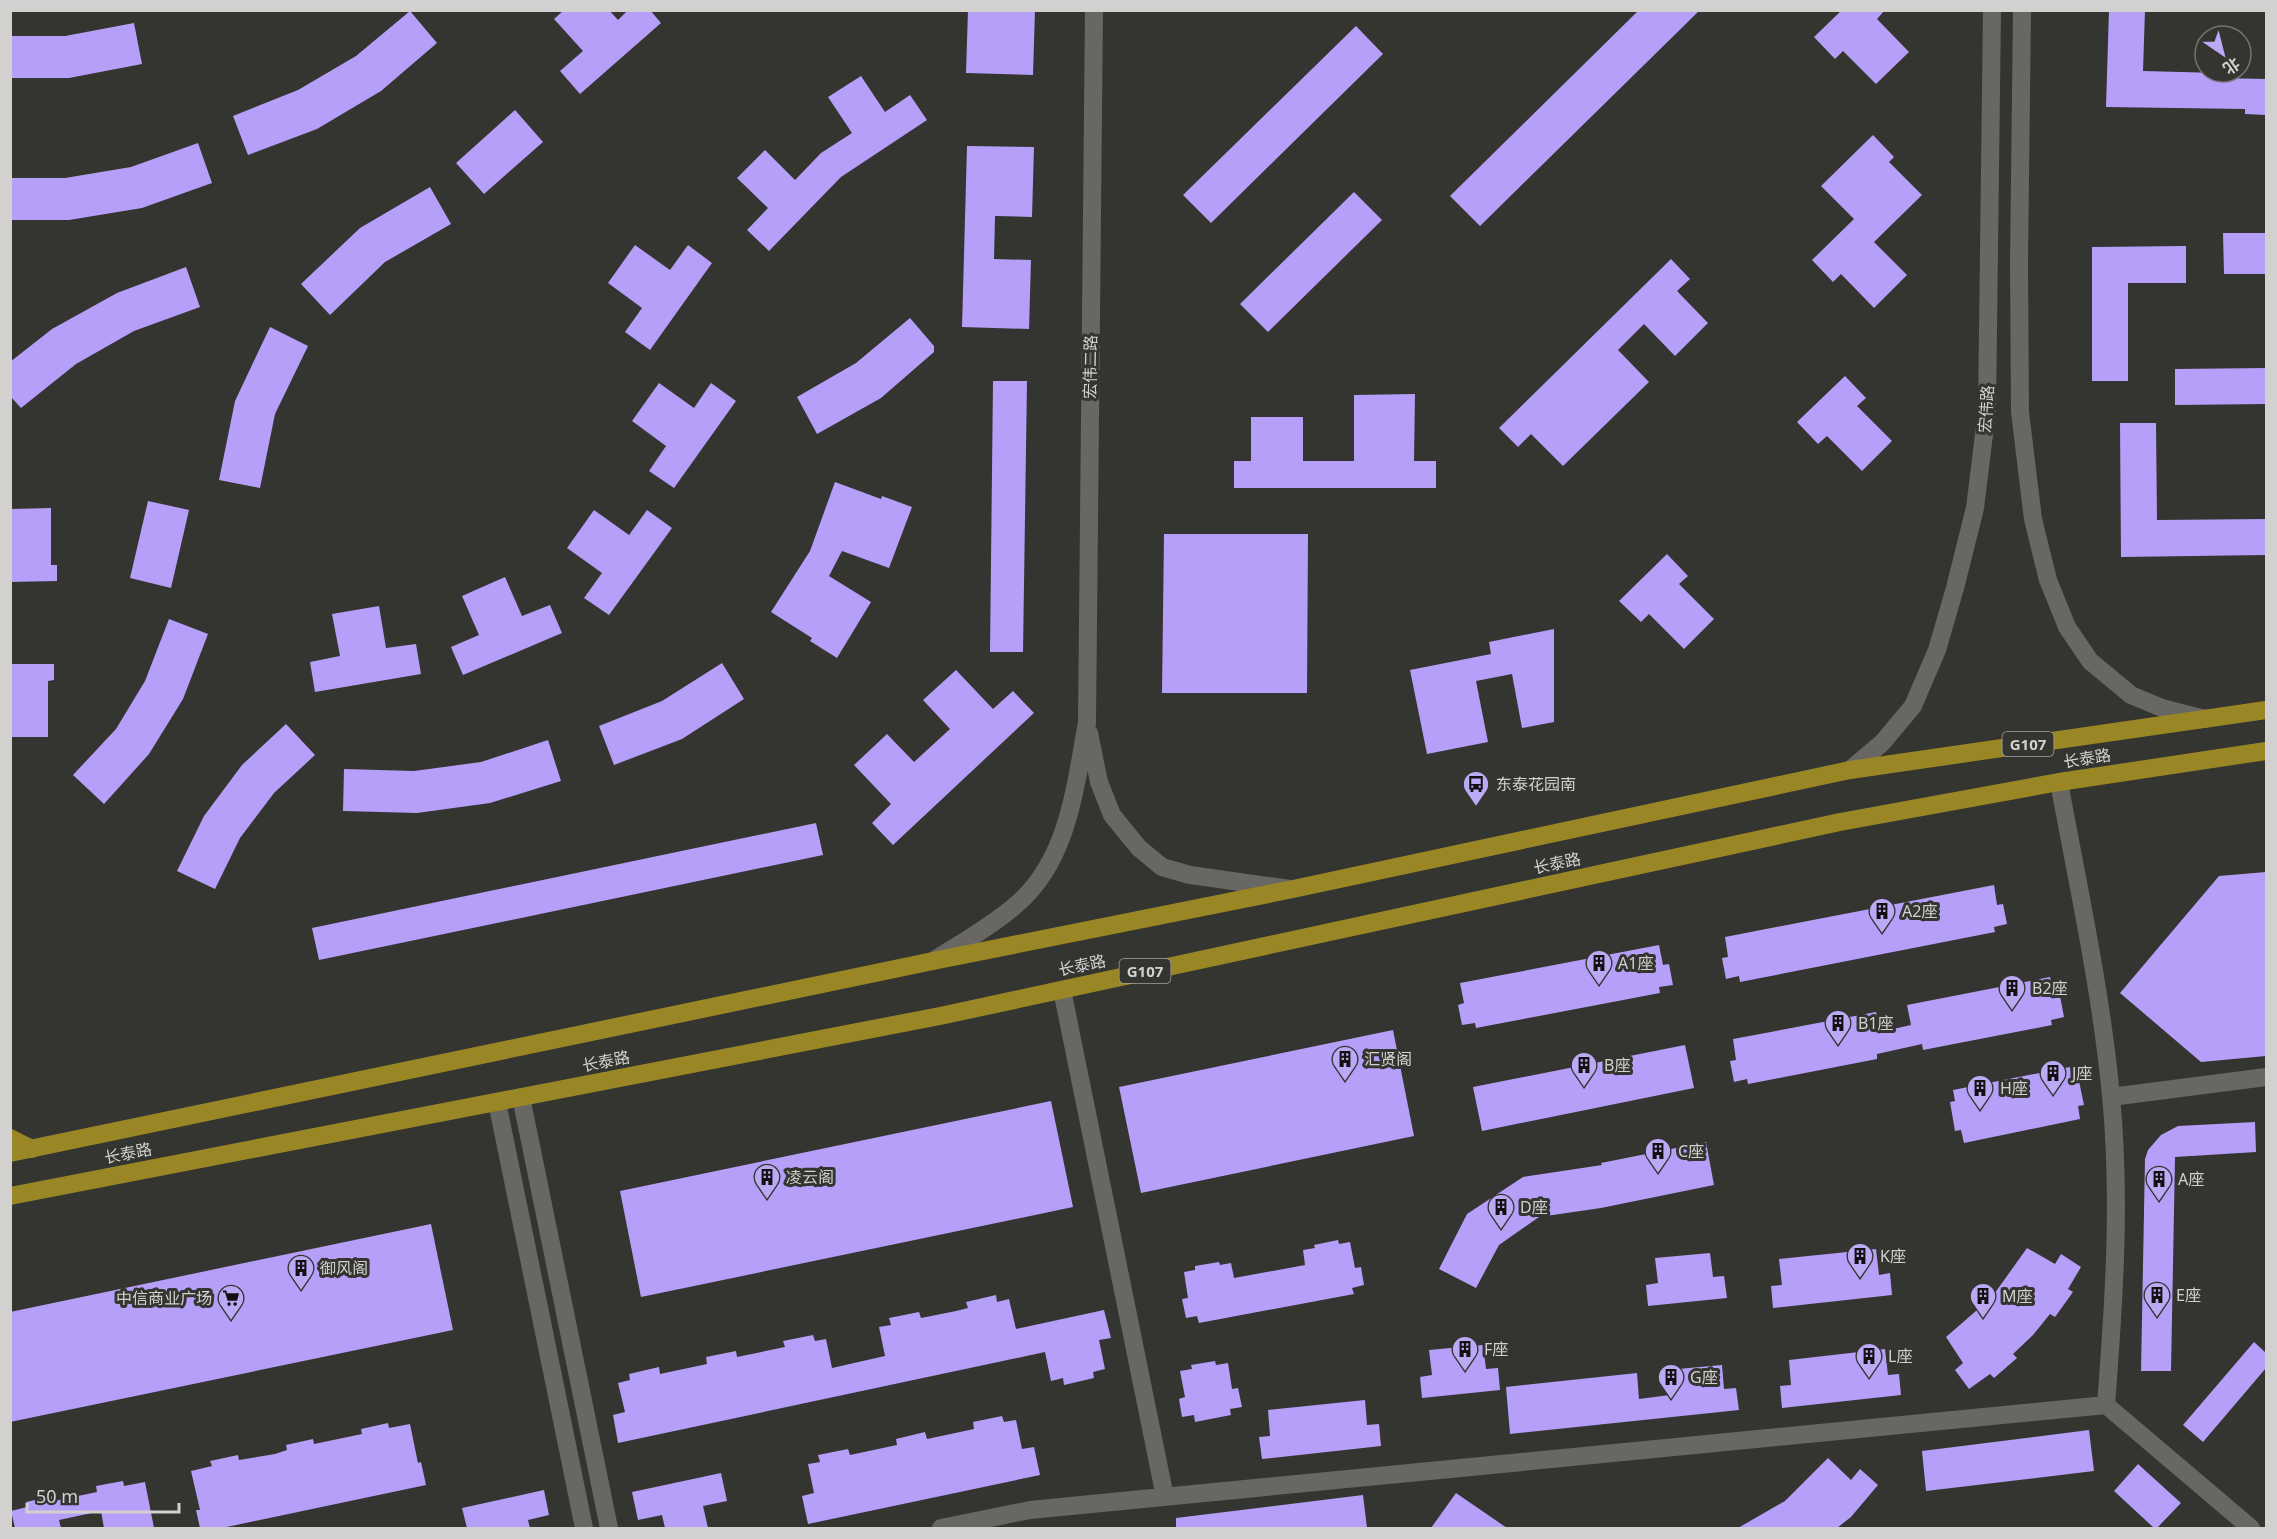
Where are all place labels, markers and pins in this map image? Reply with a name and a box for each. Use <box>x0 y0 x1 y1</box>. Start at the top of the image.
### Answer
bus stop icon: 东泰花园南 <box>1461 769 1491 807</box>
place label: 东泰花园南 <box>1496 773 1576 795</box>
building icon: A2座 <box>1867 896 1897 934</box>
place label: A2座 <box>1902 900 1937 922</box>
building icon: A1座 <box>1584 948 1614 986</box>
place label: A1座 <box>1618 952 1653 974</box>
building icon: B2座 <box>1997 973 2027 1011</box>
place label: B2座 <box>2032 977 2068 999</box>
building icon: B1座 <box>1823 1008 1853 1046</box>
place label: B1座 <box>1858 1012 1894 1034</box>
building icon: 汇贤阁 <box>1330 1044 1360 1082</box>
place label: 汇贤阁 <box>1364 1048 1412 1070</box>
building icon: B座 <box>1569 1050 1599 1088</box>
place label: B座 <box>1604 1054 1630 1076</box>
building icon: J座 <box>2038 1058 2068 1096</box>
place label: J座 <box>2070 1062 2092 1084</box>
building icon: H座 <box>1965 1073 1995 1111</box>
place label: H座 <box>2000 1077 2028 1099</box>
building icon: C座 <box>1643 1136 1673 1174</box>
place label: C座 <box>1678 1140 1704 1162</box>
building icon: 凌云阁 <box>752 1162 782 1200</box>
building icon: A座 <box>2144 1164 2174 1202</box>
place label: 凌云阁 <box>786 1166 834 1188</box>
place label: A座 <box>2178 1168 2204 1190</box>
building icon: D座 <box>1486 1192 1516 1230</box>
place label: D座 <box>1520 1196 1548 1218</box>
building icon: K座 <box>1845 1241 1875 1279</box>
place label: K座 <box>1880 1245 1906 1267</box>
building icon: 御风阁 <box>286 1253 316 1291</box>
place label: 御风阁 <box>320 1257 368 1279</box>
building icon: E座 <box>2142 1280 2172 1318</box>
building icon: M座 <box>1968 1281 1998 1319</box>
supermarket icon: 中信商业广场 <box>216 1283 246 1321</box>
place label: E座 <box>2176 1284 2201 1306</box>
place label: M座 <box>2002 1285 2033 1307</box>
place label: 中信商业广场 <box>116 1287 212 1309</box>
building icon: F座 <box>1450 1334 1480 1372</box>
place label: F座 <box>1484 1338 1508 1360</box>
building icon: L座 <box>1854 1341 1884 1379</box>
place label: L座 <box>1888 1345 1912 1367</box>
building icon: G座 <box>1656 1362 1686 1400</box>
place label: G座 <box>1690 1366 1718 1388</box>

